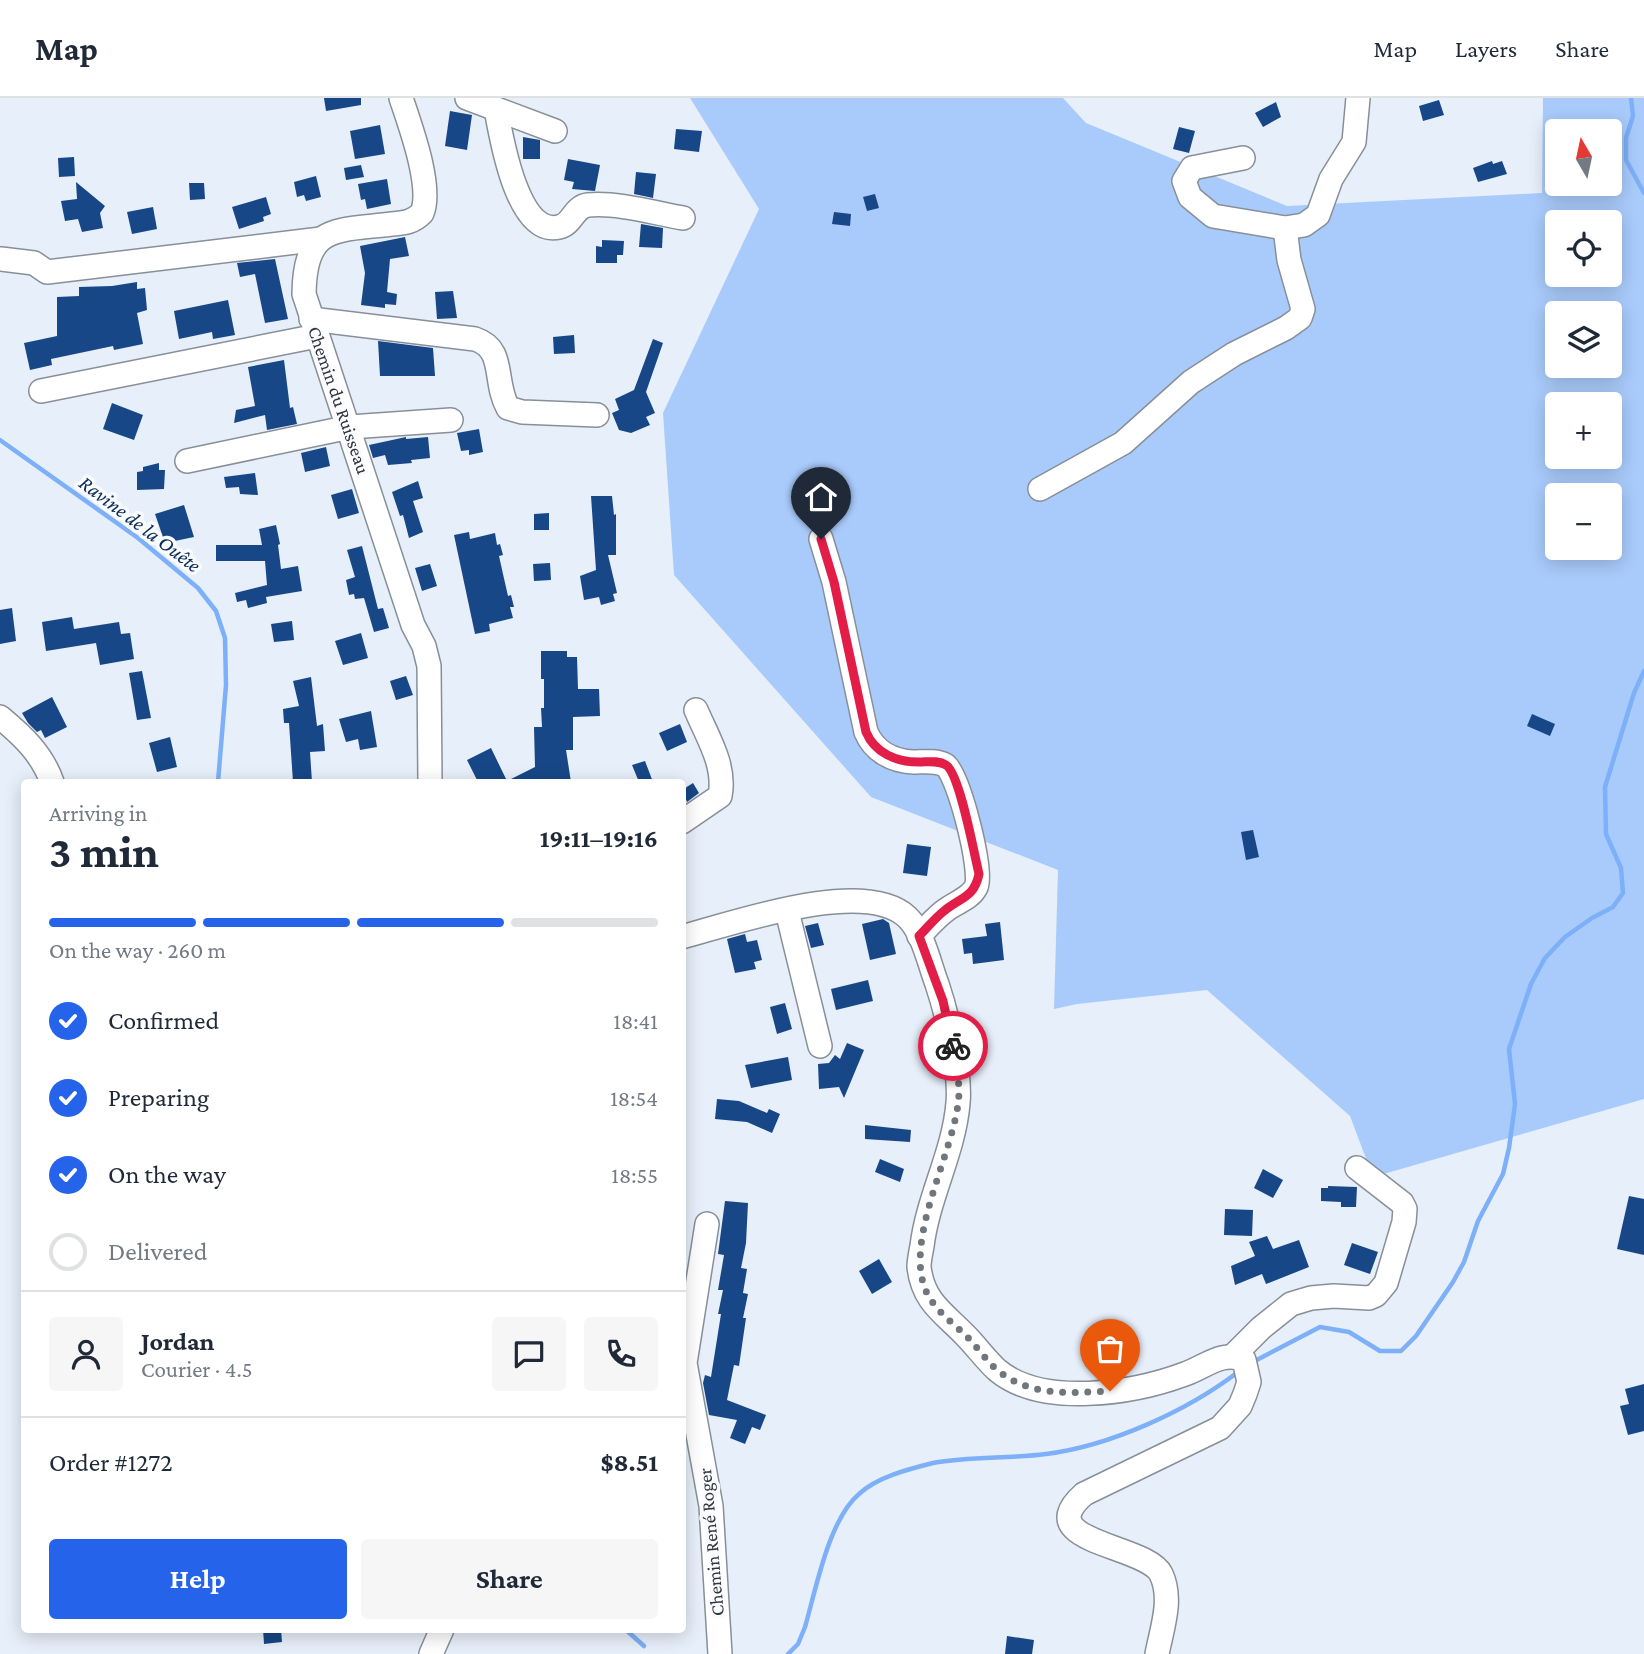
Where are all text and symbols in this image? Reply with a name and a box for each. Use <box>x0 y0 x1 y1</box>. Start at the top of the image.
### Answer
text: Map <box>35 30 98 67</box>
text: Map <box>1373 35 1417 62</box>
text: Layers <box>1455 35 1517 62</box>
text: Share <box>1555 35 1609 62</box>
north arrow <box>1545 119 1622 196</box>
map controls <box>1545 119 1622 560</box>
button: locate <box>1545 210 1622 287</box>
button: layers <box>1545 301 1622 378</box>
street label: Chemin du Ruisseau <box>304 323 374 477</box>
button: + <box>1545 392 1622 469</box>
pin <box>791 467 851 539</box>
water label: Ravine de la Ouête <box>75 471 205 577</box>
icon: home <box>802 478 840 516</box>
button: − <box>1545 483 1622 560</box>
text: Arriving in <box>49 800 147 826</box>
text: 19:11–19:16 <box>540 824 658 853</box>
text: 3 min <box>49 826 159 877</box>
text: On the way · 260 m <box>49 937 226 963</box>
icon: check <box>49 1002 87 1040</box>
text: Confirmed <box>108 1006 219 1035</box>
text: 18:41 <box>613 1008 658 1034</box>
courier <box>918 1011 988 1081</box>
icon: bike <box>934 1027 972 1065</box>
icon: check <box>49 1079 87 1117</box>
text: Preparing <box>108 1083 209 1112</box>
text: 18:54 <box>610 1085 658 1111</box>
icon: check <box>49 1156 87 1194</box>
text: On the way <box>108 1160 226 1189</box>
text: 18:55 <box>611 1162 658 1188</box>
text: Delivered <box>108 1237 207 1266</box>
button: person <box>49 1317 123 1391</box>
button: chat <box>492 1317 566 1391</box>
button: phone <box>584 1317 658 1391</box>
pin <box>1080 1319 1140 1391</box>
text: Jordan <box>141 1327 215 1356</box>
icon: bag <box>1091 1330 1129 1368</box>
text: Courier · 4.5 <box>141 1356 253 1382</box>
text: Order #1272 <box>49 1448 173 1477</box>
text: $8.51 <box>600 1448 658 1477</box>
street label: Chemin René Roger <box>694 1467 728 1617</box>
button: Help <box>49 1539 347 1619</box>
button: Share <box>361 1539 658 1619</box>

